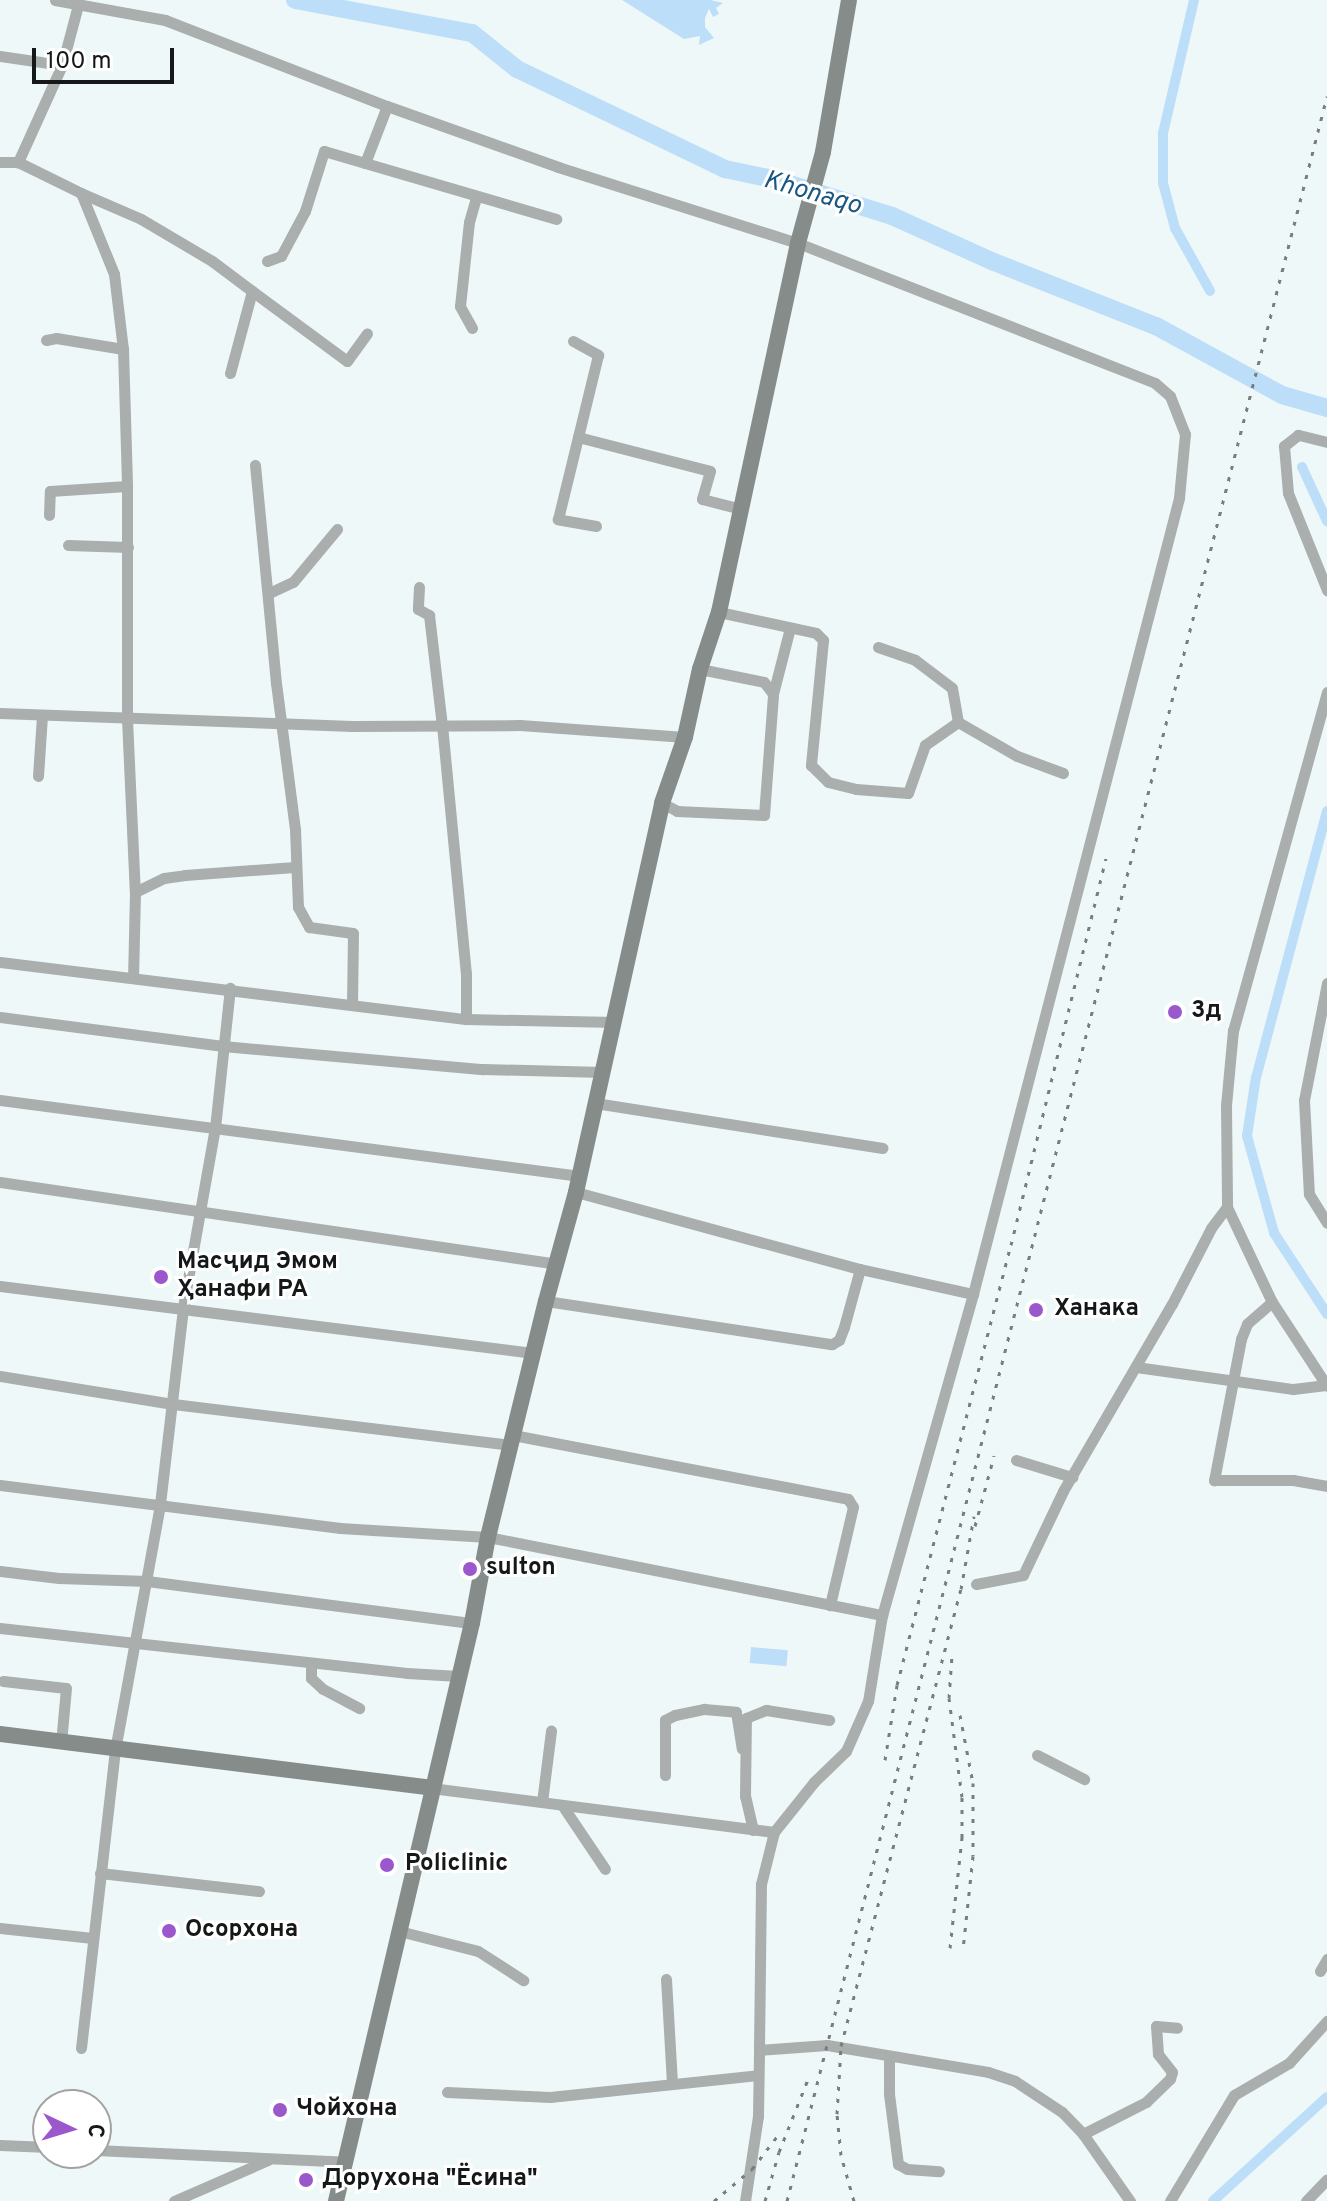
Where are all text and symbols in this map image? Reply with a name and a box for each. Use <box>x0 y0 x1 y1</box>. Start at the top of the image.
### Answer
scale bar <box>36 32 178 82</box>
text: 100 m <box>46 47 112 77</box>
water label: Khonaqo <box>760 165 864 223</box>
place label: 3д <box>1191 998 1222 1026</box>
marker: 3д <box>1166 1003 1184 1021</box>
place label: Масҷид Эмом Ҳанафи РА <box>177 1249 338 1305</box>
marker: Масҷид Эмом Ҳанафи РА <box>152 1268 170 1286</box>
place label: Ханака <box>1054 1296 1139 1324</box>
marker: Ханака <box>1025 1299 1047 1321</box>
place label: sulton <box>486 1555 556 1583</box>
marker: sulton <box>461 1560 479 1578</box>
place label: Policlinic <box>405 1851 508 1879</box>
marker: Policlinic <box>376 1854 398 1876</box>
place label: Осорхона <box>185 1917 298 1945</box>
marker: Осорхона <box>160 1922 178 1940</box>
north arrow <box>32 2089 112 2169</box>
place label: Чойхона <box>296 2096 397 2124</box>
marker: Чойхона <box>271 2101 289 2119</box>
text: С <box>80 2123 108 2139</box>
place label: Дорухона "Ёсина" <box>322 2166 538 2194</box>
marker: Дорухона "Ёсина" <box>297 2171 315 2189</box>

